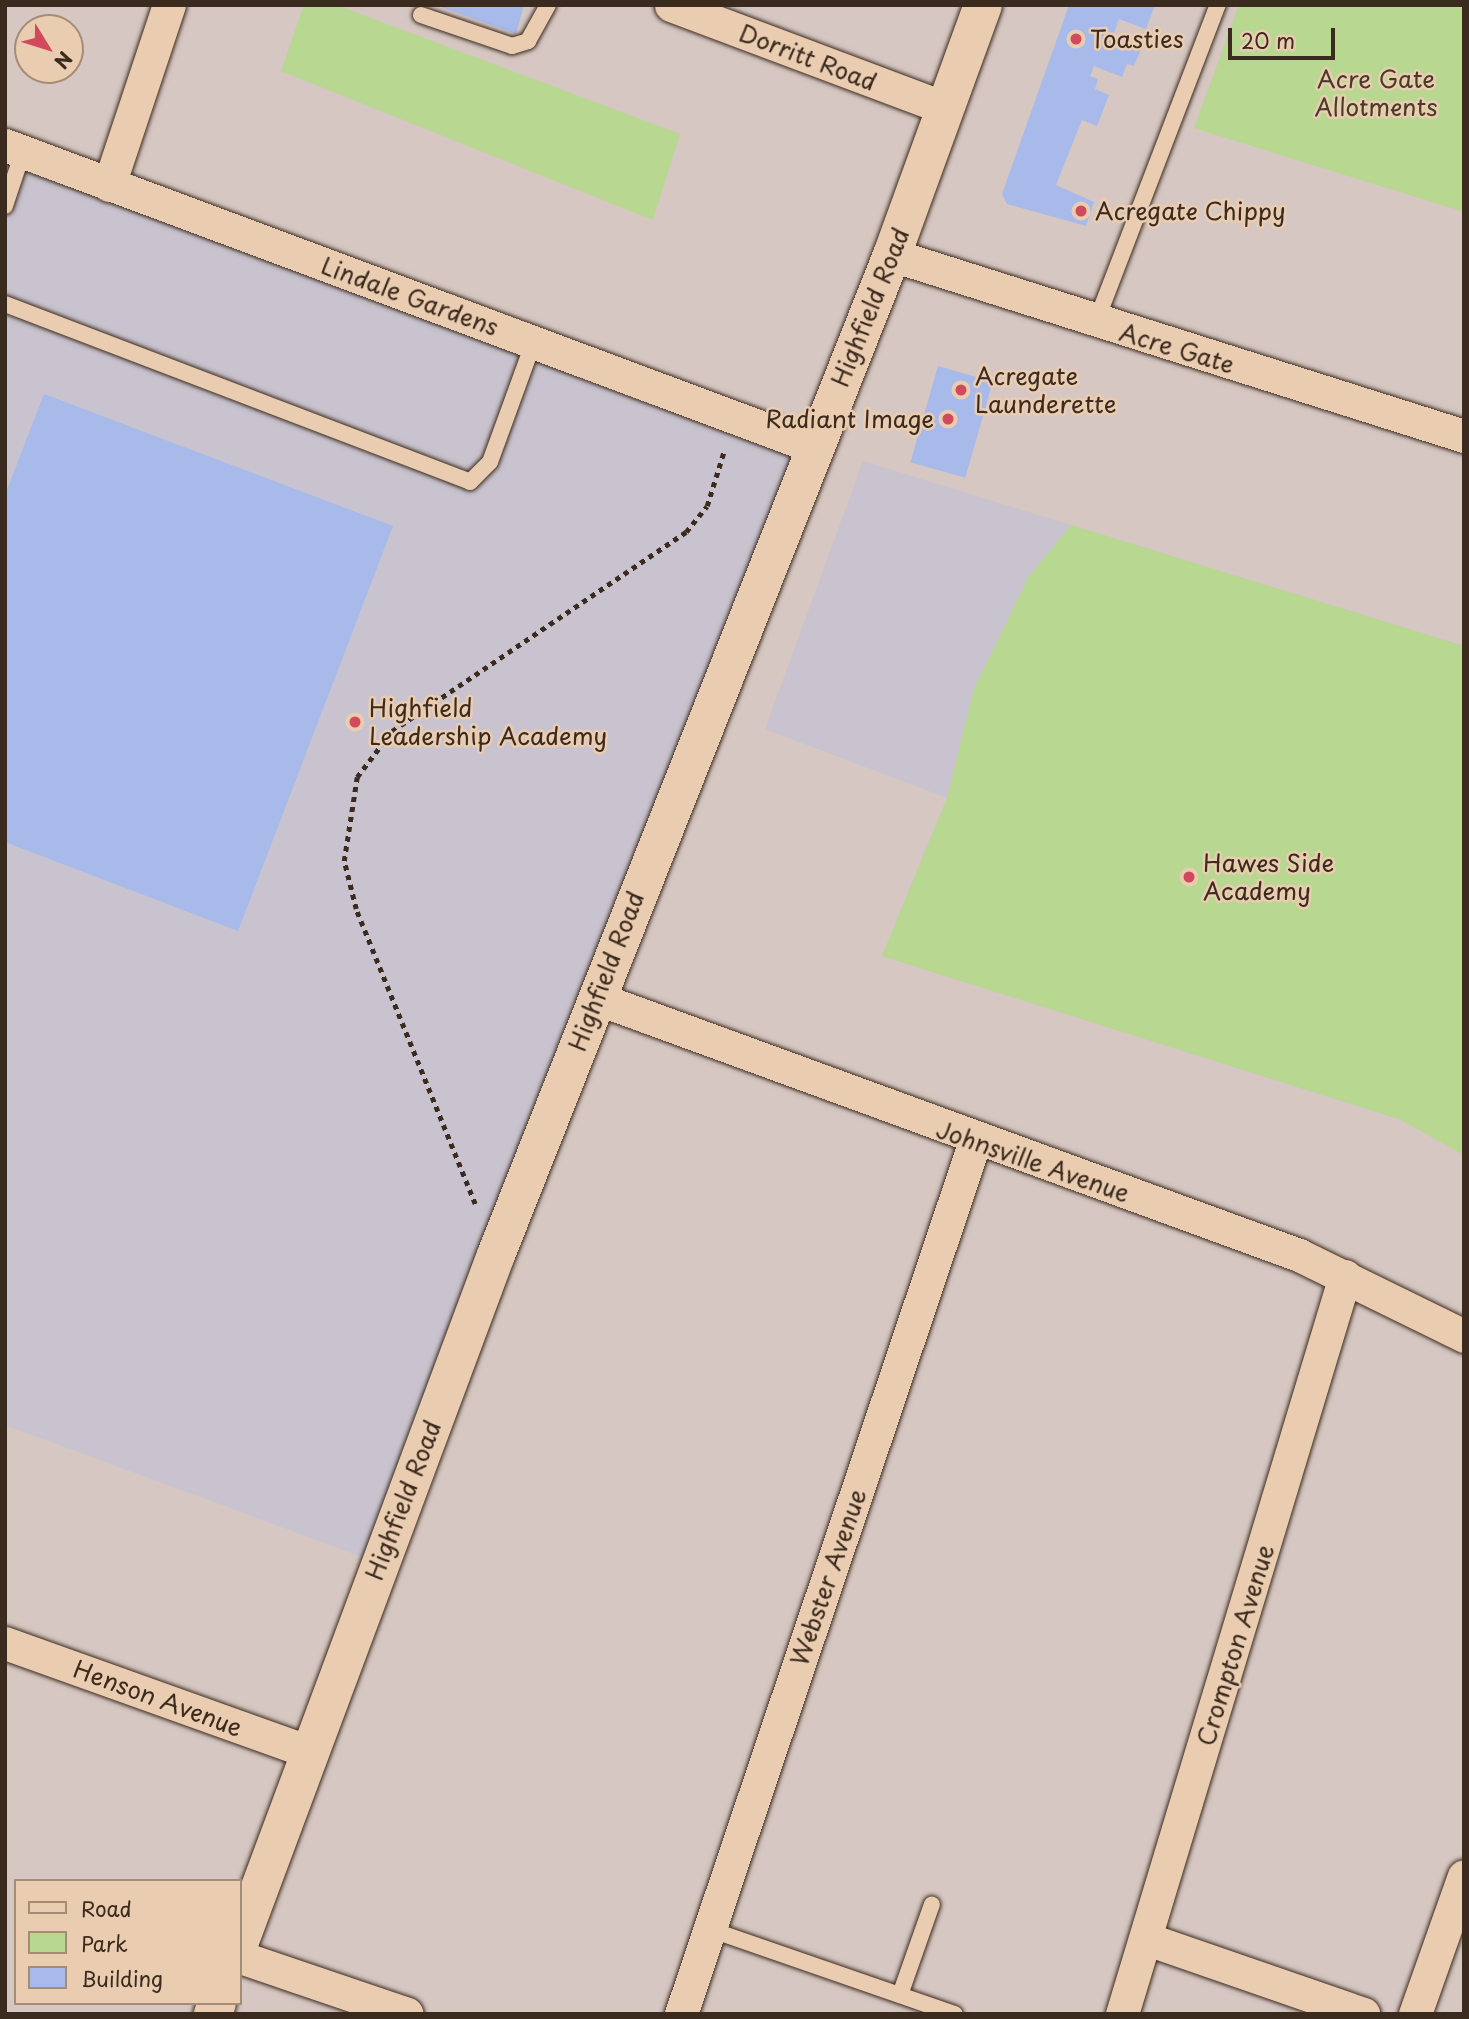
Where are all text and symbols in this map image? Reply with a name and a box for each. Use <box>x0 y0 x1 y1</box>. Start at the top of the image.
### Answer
north arrow <box>14 14 84 84</box>
scale bar <box>1231 14 1338 58</box>
street label: Dorritt Road <box>735 18 881 96</box>
text: 20 m <box>1241 24 1295 56</box>
place label: Toasties <box>1090 25 1184 53</box>
marker: Toasties <box>1068 31 1084 47</box>
text: N <box>48 46 80 75</box>
park label: Acre Gate Allotments <box>1314 65 1438 121</box>
place label: Acregate Chippy <box>1095 197 1287 225</box>
marker: Acregate Chippy <box>1073 203 1089 219</box>
street label: Highfield Road <box>825 223 915 391</box>
street label: Lindale Gardens <box>317 251 503 341</box>
street label: Acre Gate <box>1116 317 1238 379</box>
place label: Acregate Launderette <box>975 362 1117 418</box>
marker: Acregate Launderette <box>953 382 969 398</box>
place label: Radiant Image <box>766 405 934 433</box>
marker: Radiant Image <box>940 411 956 427</box>
place label: Highfield Leadership Academy <box>369 694 606 750</box>
marker: Highfield Leadership Academy <box>347 714 363 730</box>
place label: Hawes Side Academy <box>1203 849 1334 905</box>
marker: Hawes Side Academy <box>1181 869 1197 885</box>
street label: Highfield Road <box>562 887 650 1055</box>
street label: Johnsville Avenue <box>933 1115 1133 1207</box>
street label: Highfield Road <box>359 1416 447 1584</box>
street label: Webster Avenue <box>784 1485 872 1669</box>
street label: Crompton Avenue <box>1191 1542 1279 1748</box>
street label: Henson Avenue <box>71 1655 245 1741</box>
legend <box>14 1879 242 2005</box>
text: Road <box>81 1892 132 1924</box>
text: Park <box>81 1927 128 1959</box>
text: Building <box>81 1962 163 1994</box>

